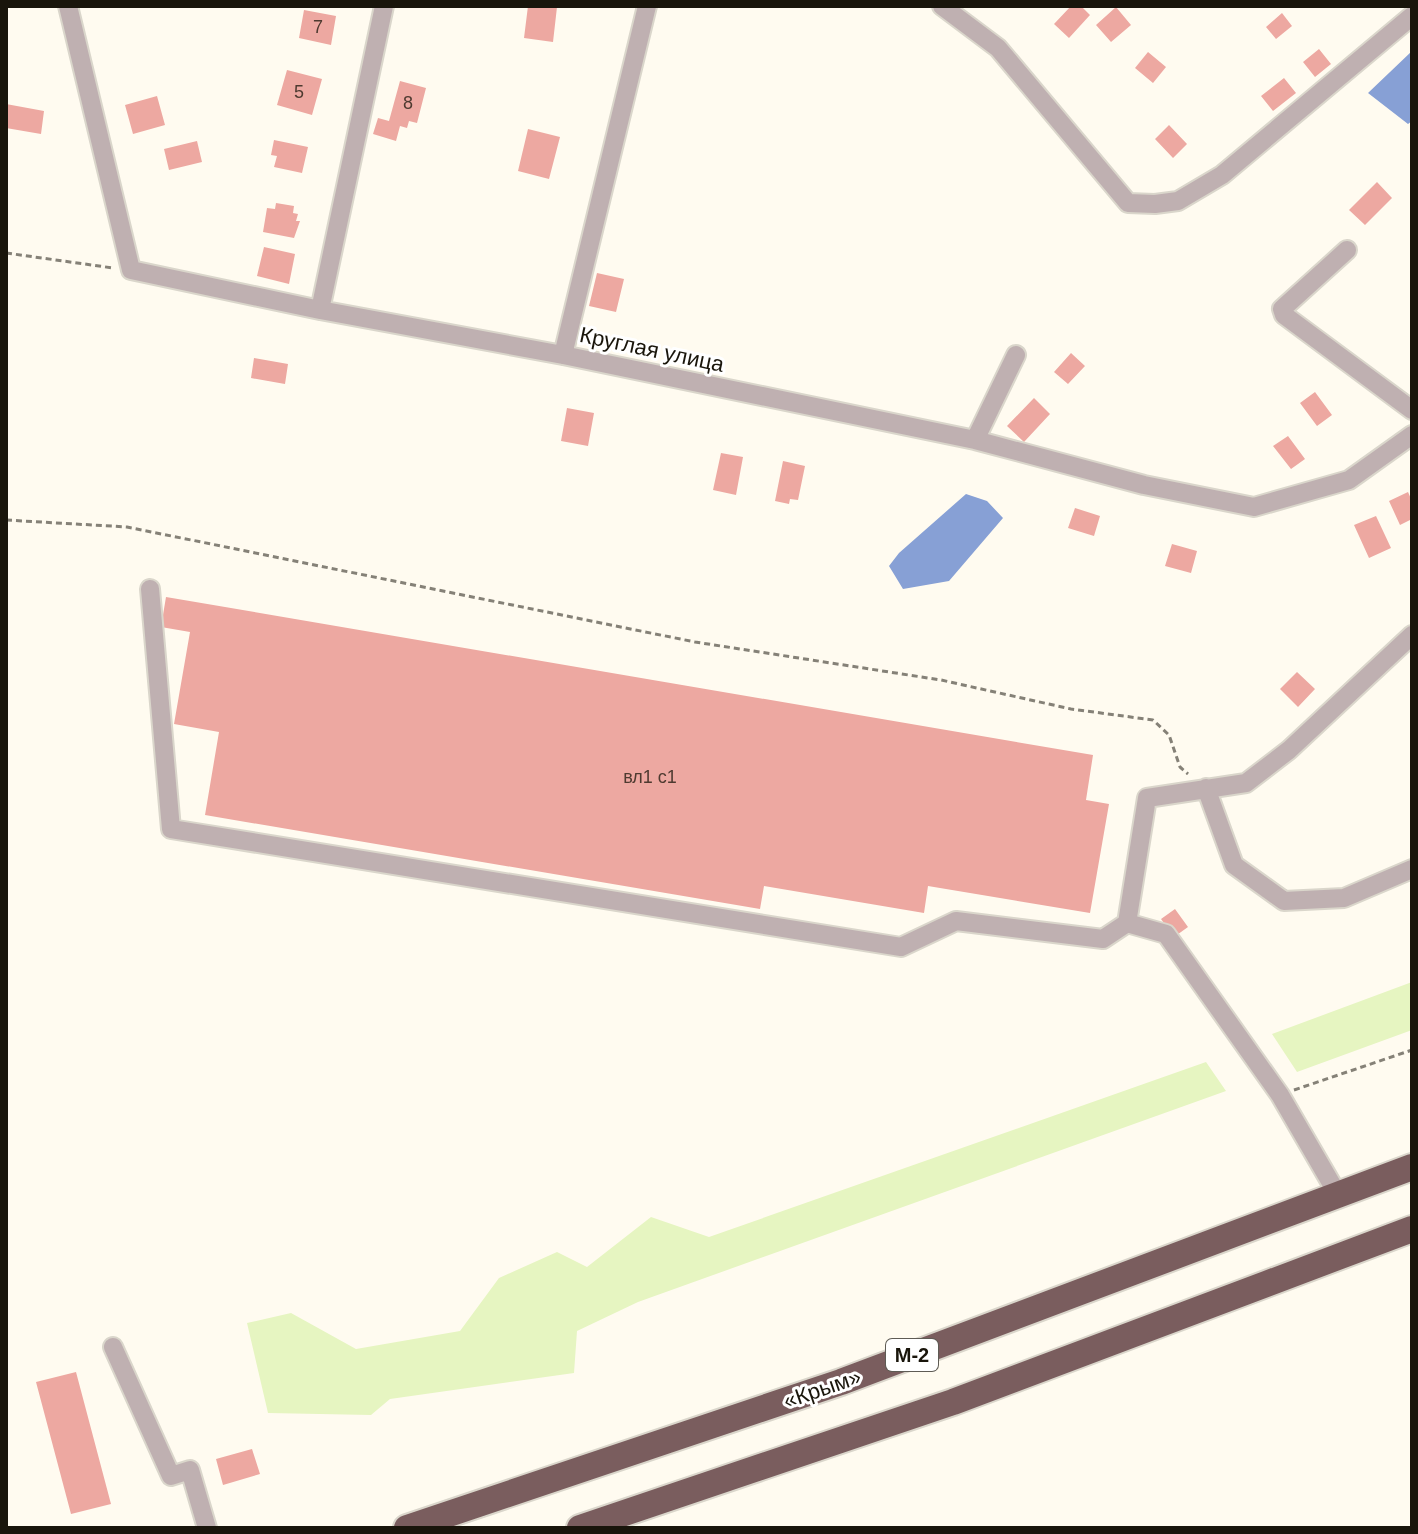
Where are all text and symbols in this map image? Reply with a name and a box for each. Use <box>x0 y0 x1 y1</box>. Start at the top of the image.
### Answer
house number: 7 <box>313 17 323 37</box>
house number: 5 <box>294 82 304 102</box>
house number: 8 <box>403 93 413 113</box>
street label: Круглая улица <box>577 322 727 377</box>
house number: вл1 с1 <box>623 767 677 787</box>
road number: М-2 <box>886 1339 938 1371</box>
street label: «Крым» <box>780 1364 864 1413</box>

